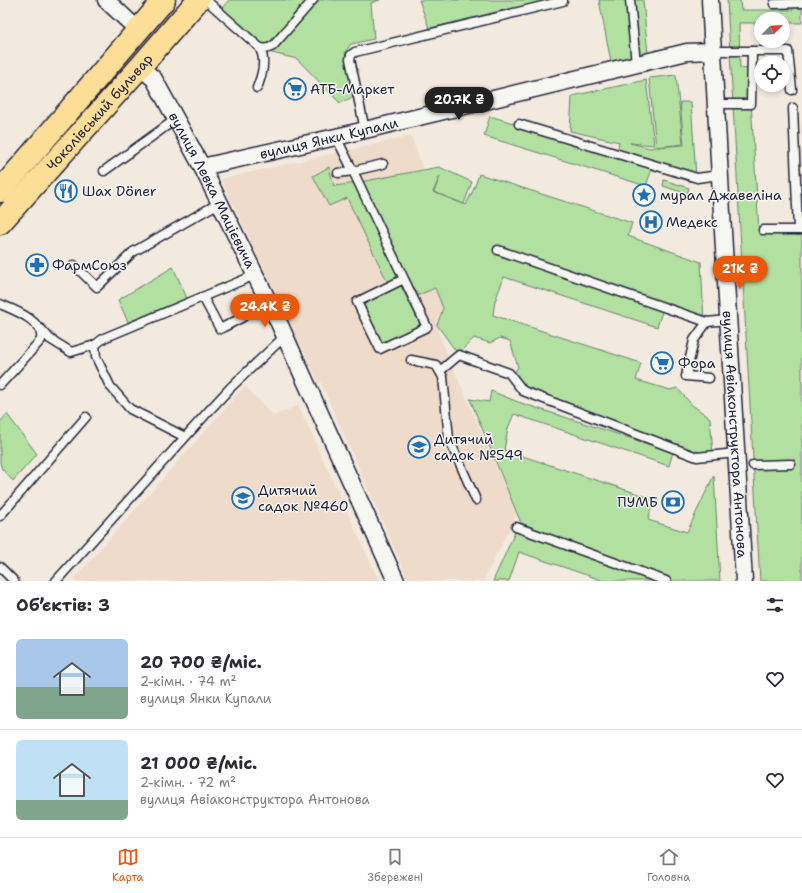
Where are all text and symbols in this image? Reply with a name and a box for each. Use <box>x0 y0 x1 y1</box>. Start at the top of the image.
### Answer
north arrow <box>754 12 790 48</box>
map controls <box>754 12 790 92</box>
street label: Чоколівський бульвар <box>42 50 157 174</box>
button: locate <box>754 56 790 92</box>
supermarket icon: АТБ-Маркет <box>282 76 308 102</box>
place label: АТБ-Маркет <box>310 80 395 98</box>
pin: 20.7K ₴ <box>422 87 496 121</box>
text: 20.7K ₴ <box>434 91 484 108</box>
street label: вулиця Левка Мацієвича <box>165 109 260 272</box>
street label: вулиця Янки Купали <box>258 113 400 163</box>
restaurant icon: Шах Döner <box>53 178 79 204</box>
place label: Шах Döner <box>82 182 157 200</box>
place icon: мурал Джавеліна <box>631 182 657 208</box>
place label: мурал Джавеліна <box>660 186 782 204</box>
hospital icon: Медекс <box>638 209 664 235</box>
place label: Медекс <box>666 213 718 231</box>
pharmacy icon: ФармСоюз <box>24 252 50 278</box>
place label: ФармСоюз <box>52 256 127 274</box>
pin: 21K ₴ <box>712 256 768 290</box>
text: 21K ₴ <box>722 260 758 277</box>
pin: 24.4K ₴ <box>228 294 302 328</box>
text: 24.4K ₴ <box>239 298 291 315</box>
street label: вулиця Авіаконструктора Антонова <box>719 310 752 559</box>
supermarket icon: Фора <box>649 350 675 376</box>
place label: Фора <box>678 354 716 372</box>
place label: Дитячий садок №549 <box>434 430 523 464</box>
school or university icon: Дитячий садок №549 <box>406 434 432 460</box>
place label: Дитячий садок №460 <box>258 481 349 515</box>
school or university icon: Дитячий садок №460 <box>230 485 256 511</box>
bank icon: ПУМБ <box>660 489 686 515</box>
place label: ПУМБ <box>617 493 658 511</box>
text: Об’єктів: 3 <box>16 594 110 616</box>
icon: filters <box>764 594 786 616</box>
text: 20 700 ₴/міс. <box>140 651 262 673</box>
icon: home <box>48 655 96 703</box>
icon: heart <box>764 668 786 690</box>
text: 2-кімн. · 74 m² <box>140 673 237 690</box>
text: вулиця Янки Купали <box>140 690 271 707</box>
text: 21 000 ₴/міс. <box>140 752 257 774</box>
icon: home <box>48 756 96 804</box>
icon: heart <box>764 769 786 791</box>
text: 2-кімн. · 72 m² <box>140 774 236 791</box>
text: вулиця Авіаконструктора Антонова <box>140 791 370 808</box>
tab: Карта <box>112 846 143 885</box>
tab: Збережені <box>367 846 423 885</box>
tab: Головна <box>647 846 690 885</box>

